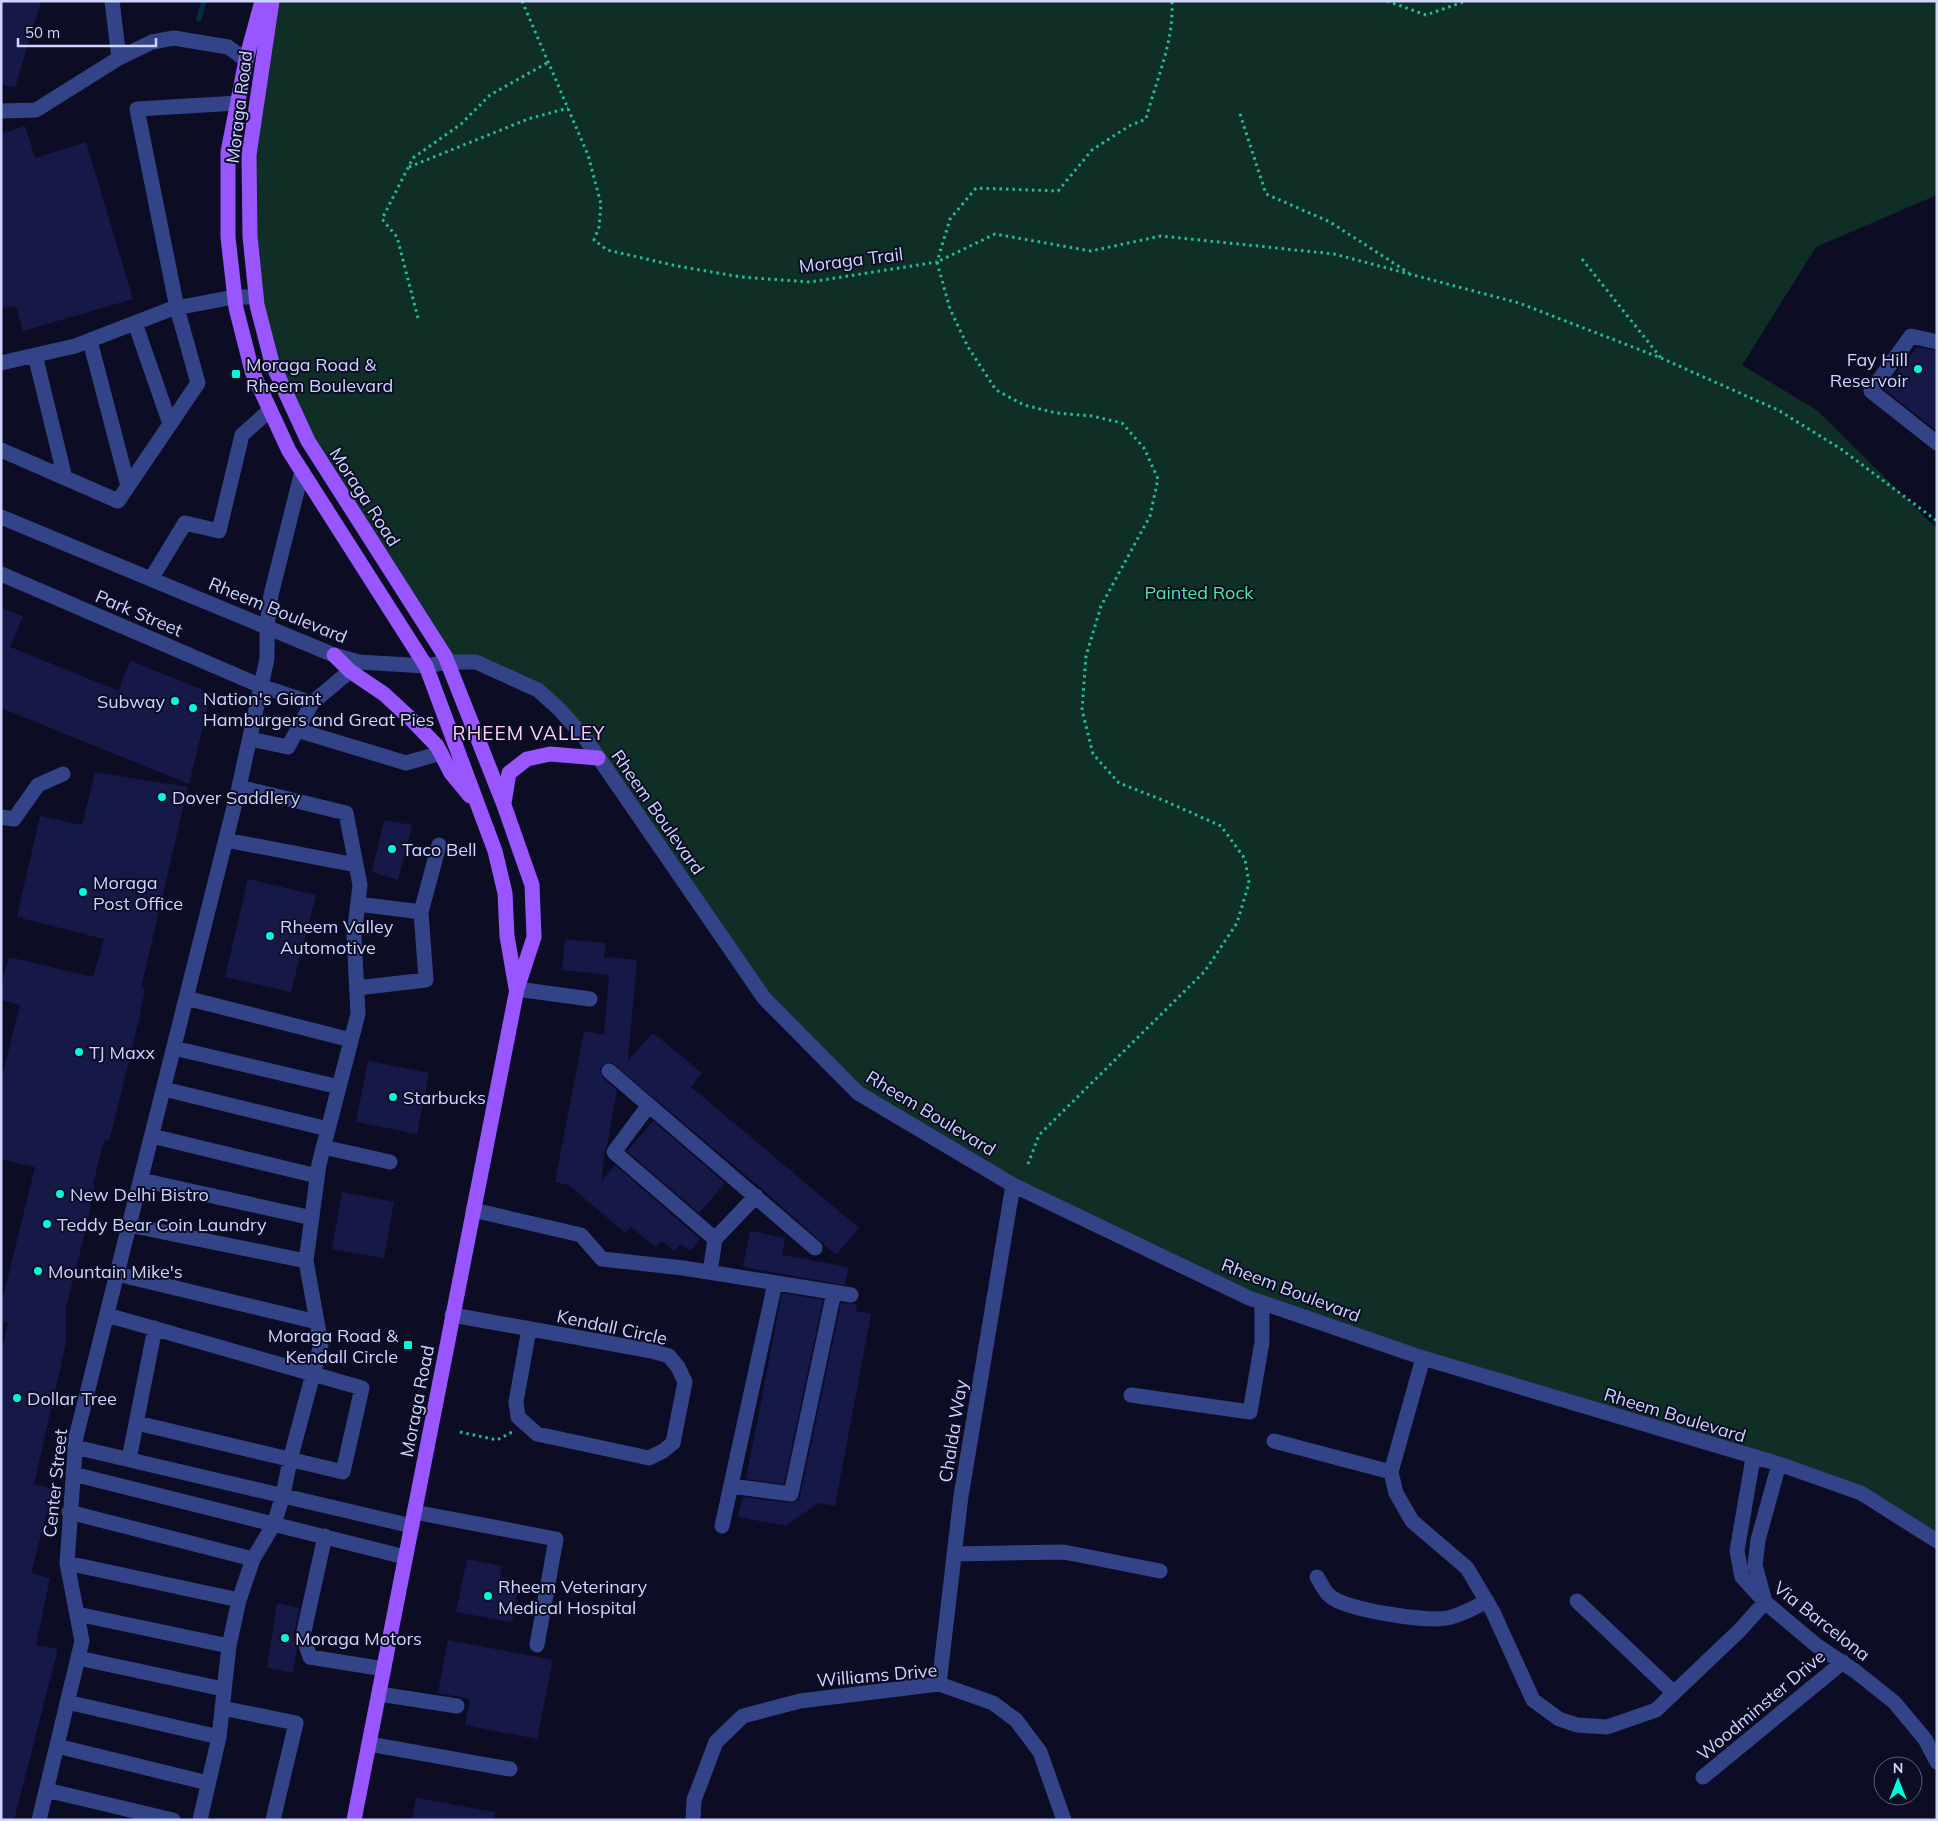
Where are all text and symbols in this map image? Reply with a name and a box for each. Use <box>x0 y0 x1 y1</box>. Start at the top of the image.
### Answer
scale bar <box>18 15 155 47</box>
text: 50 m <box>25 23 60 42</box>
street label: Moraga Road <box>221 49 257 165</box>
street label: Moraga Trail <box>798 242 904 278</box>
place label: Fay Hill Reservoir <box>1830 348 1908 392</box>
place label: Moraga Road & Rheem Boulevard <box>246 353 393 397</box>
marker: Fay Hill Reservoir <box>1912 363 1924 375</box>
marker: Moraga Road & Rheem Boulevard <box>230 368 242 380</box>
street label: Moraga Road <box>324 443 406 551</box>
street label: Rheem Boulevard <box>205 572 351 648</box>
park label: Painted Rock <box>1144 581 1254 604</box>
street label: Park Street <box>92 584 186 642</box>
place label: Nation's Giant Hamburgers and Great Pies <box>203 687 435 731</box>
place label: Subway <box>97 690 165 713</box>
marker: Subway <box>169 695 181 707</box>
marker: Nation's Giant Hamburgers and Great Pies <box>187 702 199 714</box>
district label: RHEEM VALLEY <box>453 721 605 745</box>
street label: Rheem Boulevard <box>606 745 710 879</box>
place label: Dover Saddlery <box>172 786 301 809</box>
marker: Dover Saddlery <box>156 791 168 803</box>
place label: Taco Bell <box>402 838 477 861</box>
marker: Taco Bell <box>386 843 398 855</box>
place label: Moraga Post Office <box>93 871 183 915</box>
marker: Moraga Post Office <box>77 886 89 898</box>
place label: Rheem Valley Automotive <box>280 915 394 959</box>
marker: Rheem Valley Automotive <box>264 930 276 942</box>
place label: TJ Maxx <box>89 1041 155 1064</box>
marker: TJ Maxx <box>73 1046 85 1058</box>
street label: Rheem Boulevard <box>862 1065 1000 1161</box>
place label: Starbucks <box>403 1086 486 1109</box>
marker: Starbucks <box>387 1091 399 1103</box>
place label: New Delhi Bistro <box>70 1183 209 1206</box>
marker: New Delhi Bistro <box>54 1188 66 1200</box>
place label: Teddy Bear Coin Laundry <box>57 1213 267 1236</box>
marker: Teddy Bear Coin Laundry <box>41 1218 53 1230</box>
street label: Rheem Boulevard <box>1218 1253 1364 1327</box>
place label: Mountain Mike's <box>48 1260 183 1283</box>
marker: Mountain Mike's <box>32 1265 44 1277</box>
street label: Kendall Circle <box>555 1304 669 1350</box>
place label: Moraga Road & Kendall Circle <box>268 1324 399 1368</box>
marker: Moraga Road & Kendall Circle <box>402 1339 414 1351</box>
street label: Moraga Road <box>395 1343 439 1459</box>
street label: Chalda Way <box>934 1378 973 1484</box>
street label: Rheem Boulevard <box>1601 1382 1749 1448</box>
place label: Dollar Tree <box>27 1387 117 1410</box>
marker: Dollar Tree <box>11 1392 23 1404</box>
street label: Center Street <box>38 1428 72 1538</box>
place label: Rheem Veterinary Medical Hospital <box>498 1575 648 1619</box>
street label: Via Barcelona <box>1769 1576 1875 1666</box>
marker: Rheem Veterinary Medical Hospital <box>482 1590 494 1602</box>
place label: Moraga Motors <box>295 1627 422 1650</box>
marker: Moraga Motors <box>279 1632 291 1644</box>
street label: Woodminster Drive <box>1692 1645 1830 1765</box>
street label: Williams Drive <box>816 1658 938 1692</box>
north arrow <box>1873 1756 1923 1806</box>
text: N <box>1893 1759 1903 1777</box>

